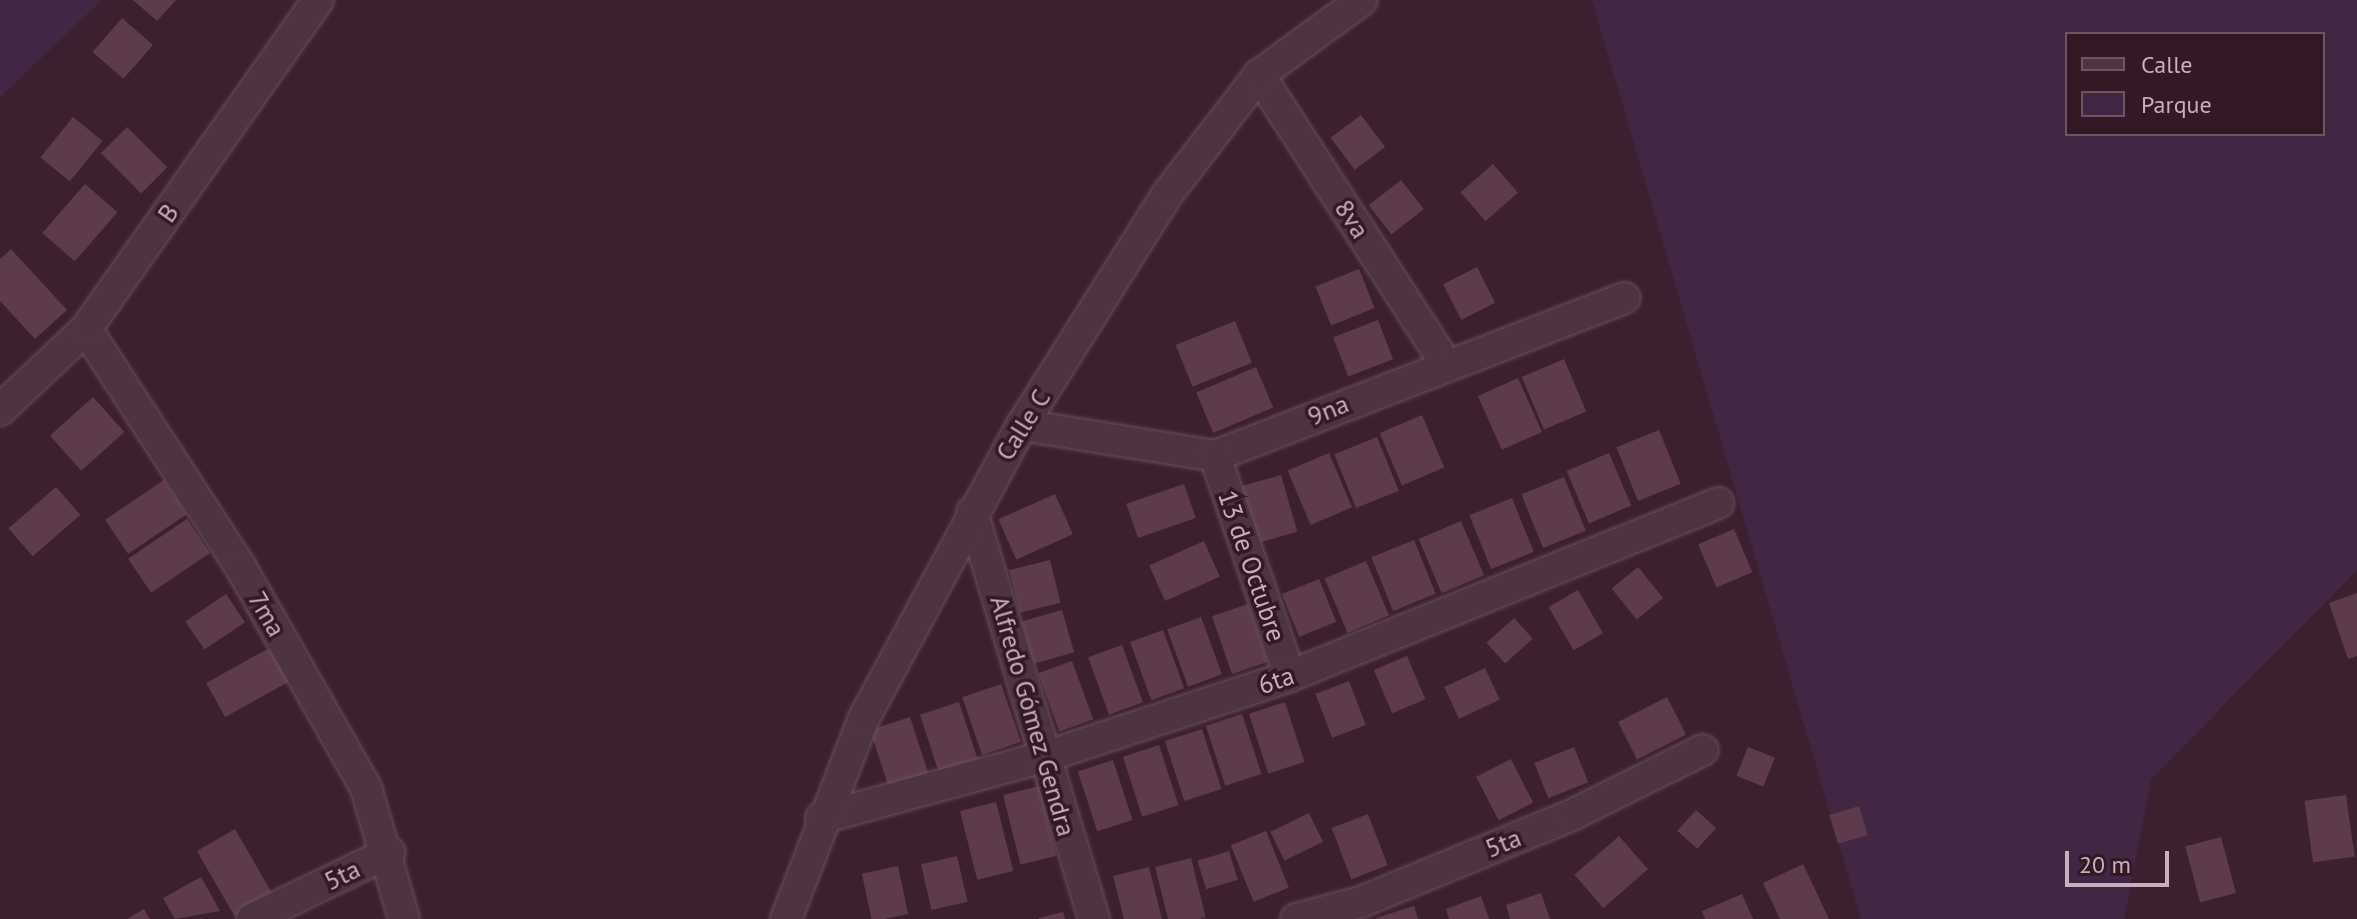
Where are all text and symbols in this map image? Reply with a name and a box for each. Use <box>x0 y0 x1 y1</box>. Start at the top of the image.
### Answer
legend <box>2065 32 2325 136</box>
text: Calle <box>2141 49 2192 80</box>
text: Parque <box>2141 89 2212 120</box>
street label: 8va <box>1328 194 1376 244</box>
street label: B <box>151 198 185 228</box>
street label: Calle C <box>989 384 1057 466</box>
street label: 9na <box>1303 388 1353 432</box>
street label: 13 de Octubre <box>1212 486 1292 646</box>
street label: 7ma <box>242 586 292 642</box>
street label: Alfredo Gómez Gendra <box>984 592 1082 840</box>
street label: 6ta <box>1254 659 1298 701</box>
street label: 5ta <box>1481 822 1525 864</box>
scale bar <box>2069 835 2173 885</box>
text: 20 m <box>2079 849 2131 880</box>
street label: 5ta <box>319 853 365 897</box>

